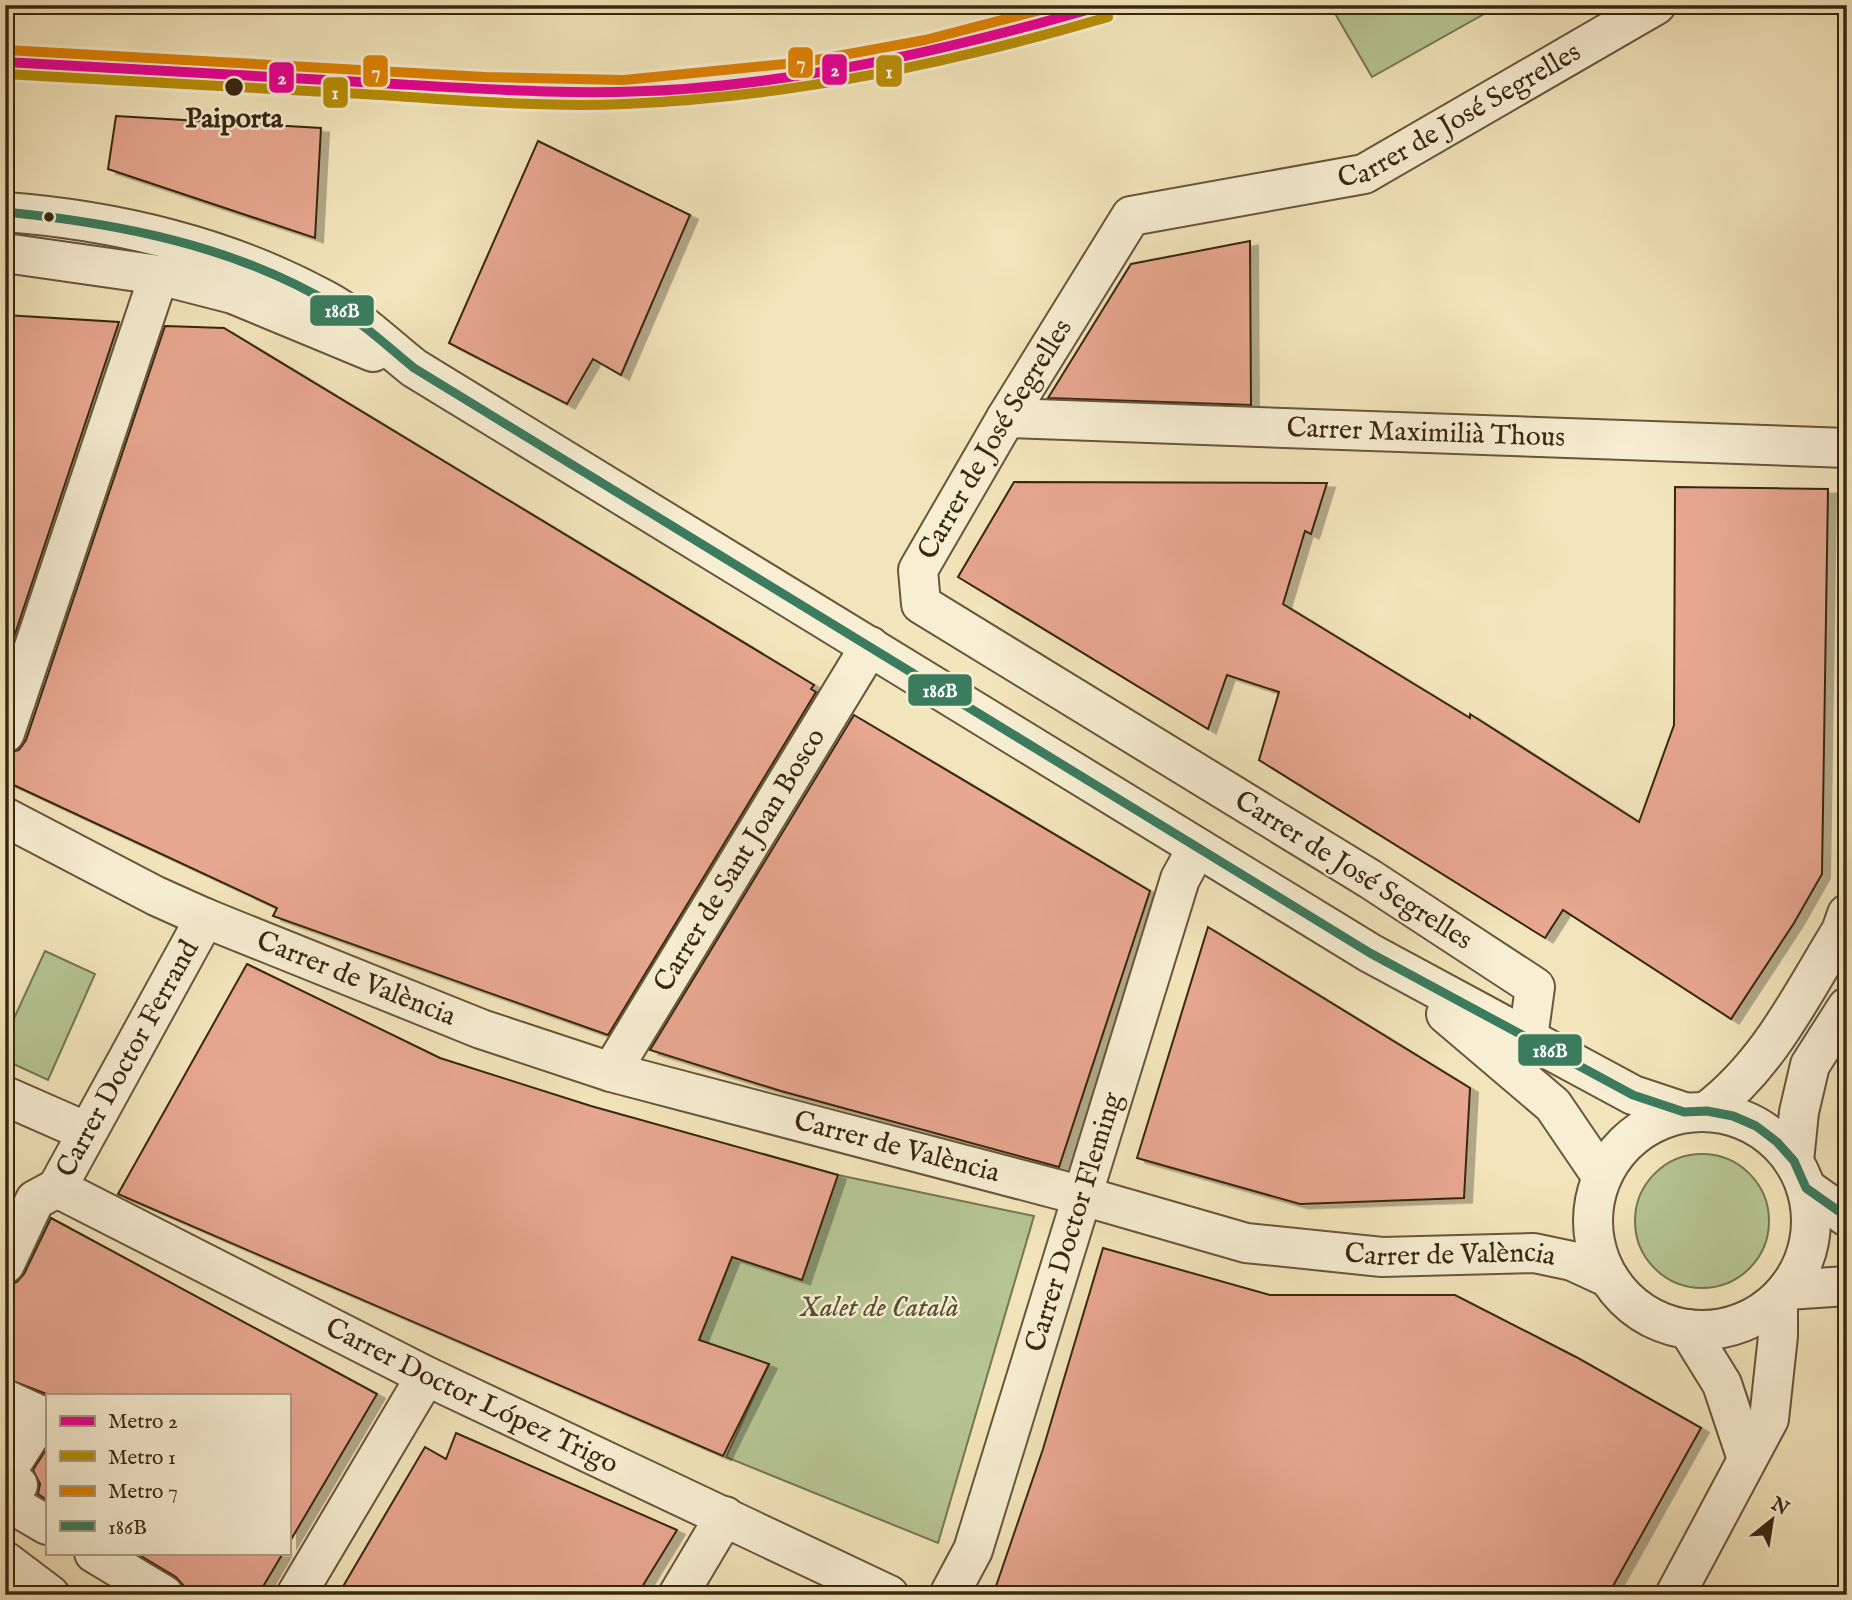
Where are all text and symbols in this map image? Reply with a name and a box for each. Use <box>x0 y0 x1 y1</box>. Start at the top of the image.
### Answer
street label: Carrer de José Segrelles <box>1335 35 1587 196</box>
line badge: 7 <box>787 46 814 79</box>
text: 7 <box>797 52 806 76</box>
line badge: 2 <box>821 53 848 86</box>
line badge: 7 <box>362 54 389 88</box>
line badge: 1 <box>875 54 903 88</box>
text: 2 <box>831 59 840 83</box>
line badge: 2 <box>268 61 295 94</box>
text: 7 <box>372 61 381 85</box>
text: 1 <box>885 61 893 85</box>
text: 2 <box>278 67 287 91</box>
marker: Paiporta <box>223 76 245 98</box>
line badge: 1 <box>322 76 349 109</box>
text: 1 <box>331 82 339 106</box>
place label: Paiporta <box>185 102 284 137</box>
unlabelled marker <box>42 210 56 224</box>
line badge: 186B <box>309 294 375 327</box>
text: 186B <box>324 300 360 324</box>
street label: Carrer de José Segrelles <box>910 313 1080 566</box>
street label: Carrer Maximilià Thous <box>1286 411 1566 455</box>
line badge: 186B <box>907 673 973 707</box>
text: 186B <box>922 680 958 704</box>
street label: Carrer de Sant Joan Bosco <box>646 722 833 998</box>
street label: Carrer de José Segrelles <box>1228 784 1478 958</box>
street label: Carrer de València <box>251 923 462 1035</box>
street label: Carrer Doctor Ferrand <box>49 934 207 1184</box>
line badge: 186B <box>1517 1033 1583 1067</box>
text: 186B <box>1532 1040 1568 1064</box>
street label: Carrer Doctor Fleming <box>1018 1087 1131 1356</box>
street label: Carrer de València <box>790 1103 1004 1191</box>
street label: Carrer de València <box>1343 1235 1560 1275</box>
park label: Xalet de Català <box>798 1291 959 1326</box>
street label: Carrer Doctor López Trigo <box>319 1310 624 1482</box>
legend <box>46 1394 290 1554</box>
text: Metro 2 <box>108 1409 178 1436</box>
text: Metro 1 <box>108 1445 176 1472</box>
text: Metro 7 <box>108 1479 178 1506</box>
north arrow <box>1736 1484 1806 1554</box>
text: N <box>1766 1492 1793 1522</box>
text: 186B <box>108 1515 147 1542</box>

